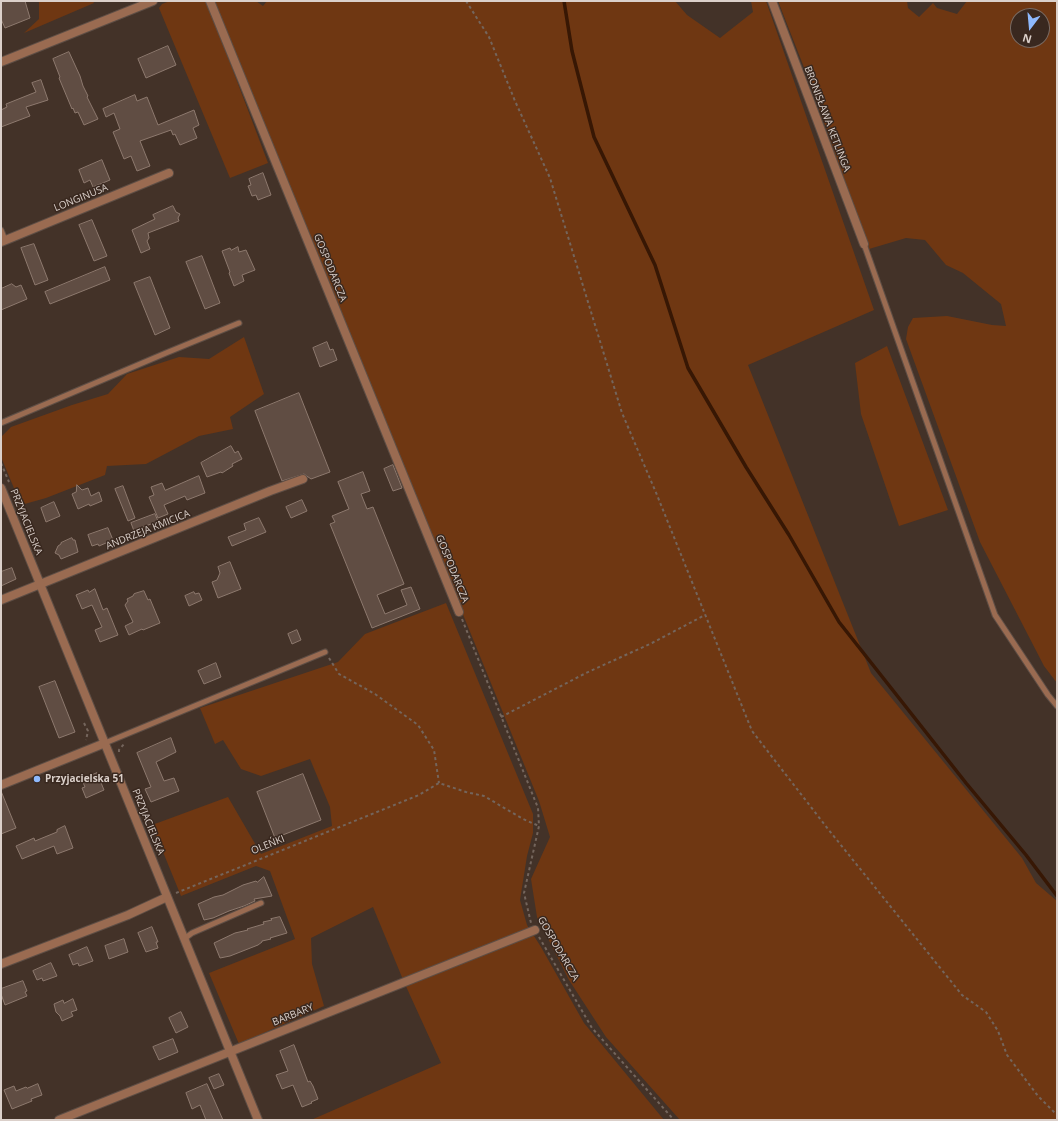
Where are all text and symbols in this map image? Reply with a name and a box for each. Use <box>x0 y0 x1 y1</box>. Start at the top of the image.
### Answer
north arrow <box>1010 8 1050 48</box>
text: N <box>1020 31 1033 48</box>
street label: BRONISŁAWA KETLINGA <box>801 64 853 174</box>
street label: LONGINUSA <box>52 182 110 214</box>
street label: GOSPODARCZA <box>311 232 349 304</box>
street label: PRZYJACIELSKA <box>7 487 45 557</box>
street label: ANDRZEJA KMICICA <box>104 508 192 552</box>
street label: GOSPODARCZA <box>433 533 471 605</box>
place label: Przyjacielska 51 <box>45 773 124 785</box>
marker: Przyjacielska 51 <box>32 774 42 784</box>
street label: PRZYJACIELSKA <box>129 787 167 857</box>
street label: OLEŃKI <box>250 833 286 857</box>
street label: GOSPODARCZA <box>535 915 581 983</box>
street label: BARBARY <box>271 1001 315 1029</box>

